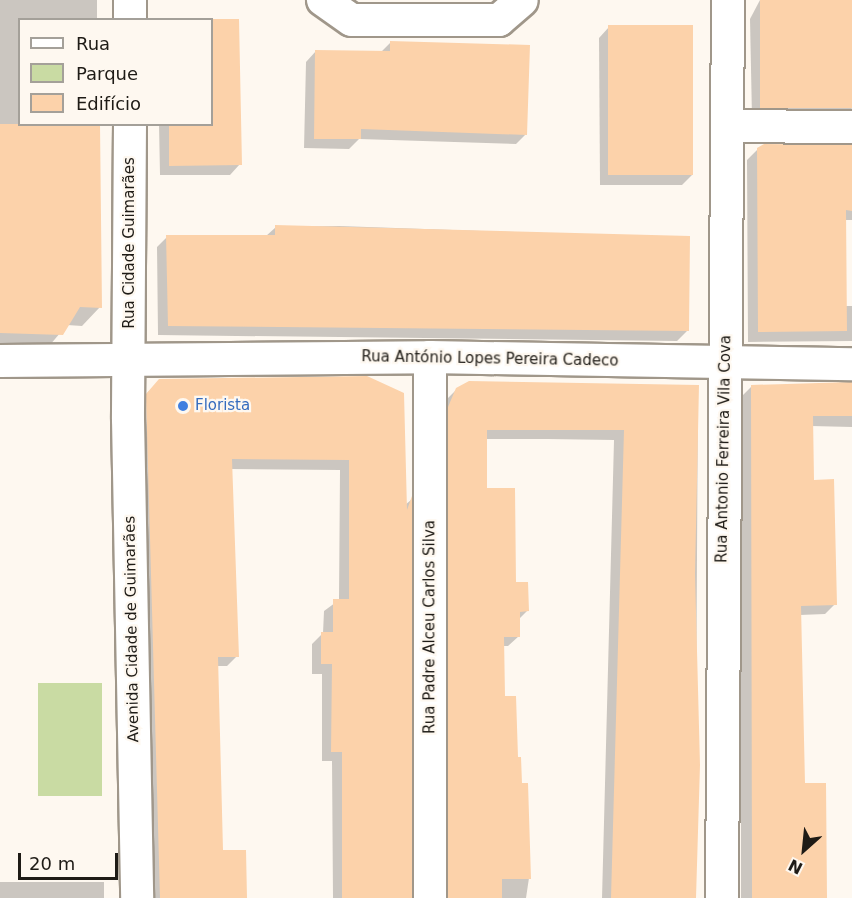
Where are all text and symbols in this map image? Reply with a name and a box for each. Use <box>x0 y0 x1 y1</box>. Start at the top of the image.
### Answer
legend <box>18 18 213 126</box>
text: Rua <box>76 33 110 54</box>
text: Parque <box>76 63 138 84</box>
text: Edifício <box>76 93 141 114</box>
street label: Rua Cidade Guimarães <box>121 157 139 329</box>
street label: Rua Antonio Ferreira Vila Cova <box>713 335 735 563</box>
street label: Rua António Lopes Pereira Cadeco <box>361 348 619 370</box>
place label: Florista <box>195 397 250 415</box>
marker: Florista <box>176 399 190 413</box>
street label: Avenida Cidade de Guimarães <box>121 516 143 742</box>
street label: Rua Padre Alceu Carlos Silva <box>421 520 439 734</box>
north arrow <box>774 820 834 880</box>
scale bar <box>21 841 122 879</box>
text: 20 m <box>29 853 75 874</box>
text: N <box>785 855 806 878</box>

